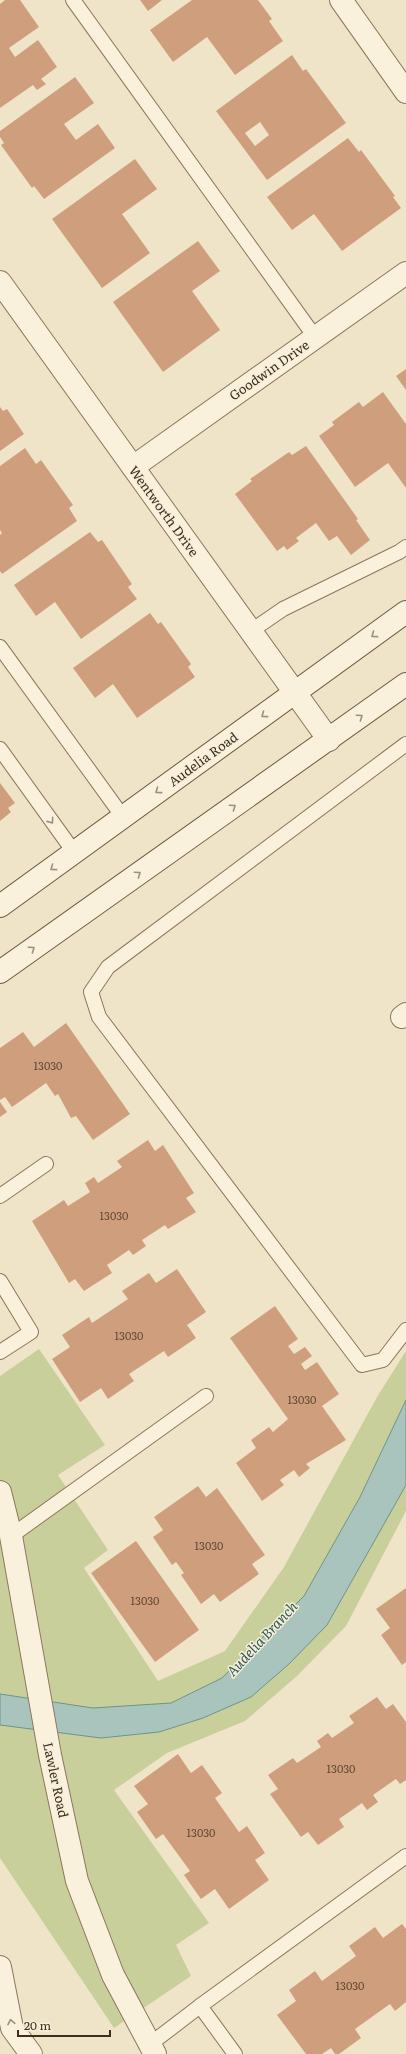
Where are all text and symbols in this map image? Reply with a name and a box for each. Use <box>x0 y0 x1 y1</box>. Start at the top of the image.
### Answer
street label: Goodwin Drive <box>225 335 313 404</box>
street label: Wentworth Drive <box>125 461 204 560</box>
one-way arrow <box>372 630 379 637</box>
one-way arrow <box>261 710 268 717</box>
one-way arrow <box>356 714 363 721</box>
street label: Audelia Road <box>164 727 241 790</box>
one-way arrow <box>156 787 163 794</box>
one-way arrow <box>229 804 236 812</box>
one-way arrow <box>46 816 53 823</box>
one-way arrow <box>50 863 57 871</box>
one-way arrow <box>134 871 141 879</box>
one-way arrow <box>28 946 35 954</box>
house number: 13030 <box>34 1057 62 1073</box>
house number: 13030 <box>100 1207 128 1223</box>
house number: 13030 <box>115 1327 143 1343</box>
house number: 13030 <box>288 1391 316 1407</box>
house number: 13030 <box>195 1537 223 1553</box>
house number: 13030 <box>131 1592 159 1608</box>
water label: Audelia Branch <box>221 1596 302 1680</box>
street label: Lawler Road <box>39 1740 74 1820</box>
house number: 13030 <box>327 1760 355 1776</box>
house number: 13030 <box>187 1824 215 1840</box>
house number: 13030 <box>336 1977 364 1993</box>
scale bar <box>18 2012 110 2038</box>
text: 20 m <box>24 2016 51 2034</box>
one-way arrow <box>7 2019 15 2025</box>

